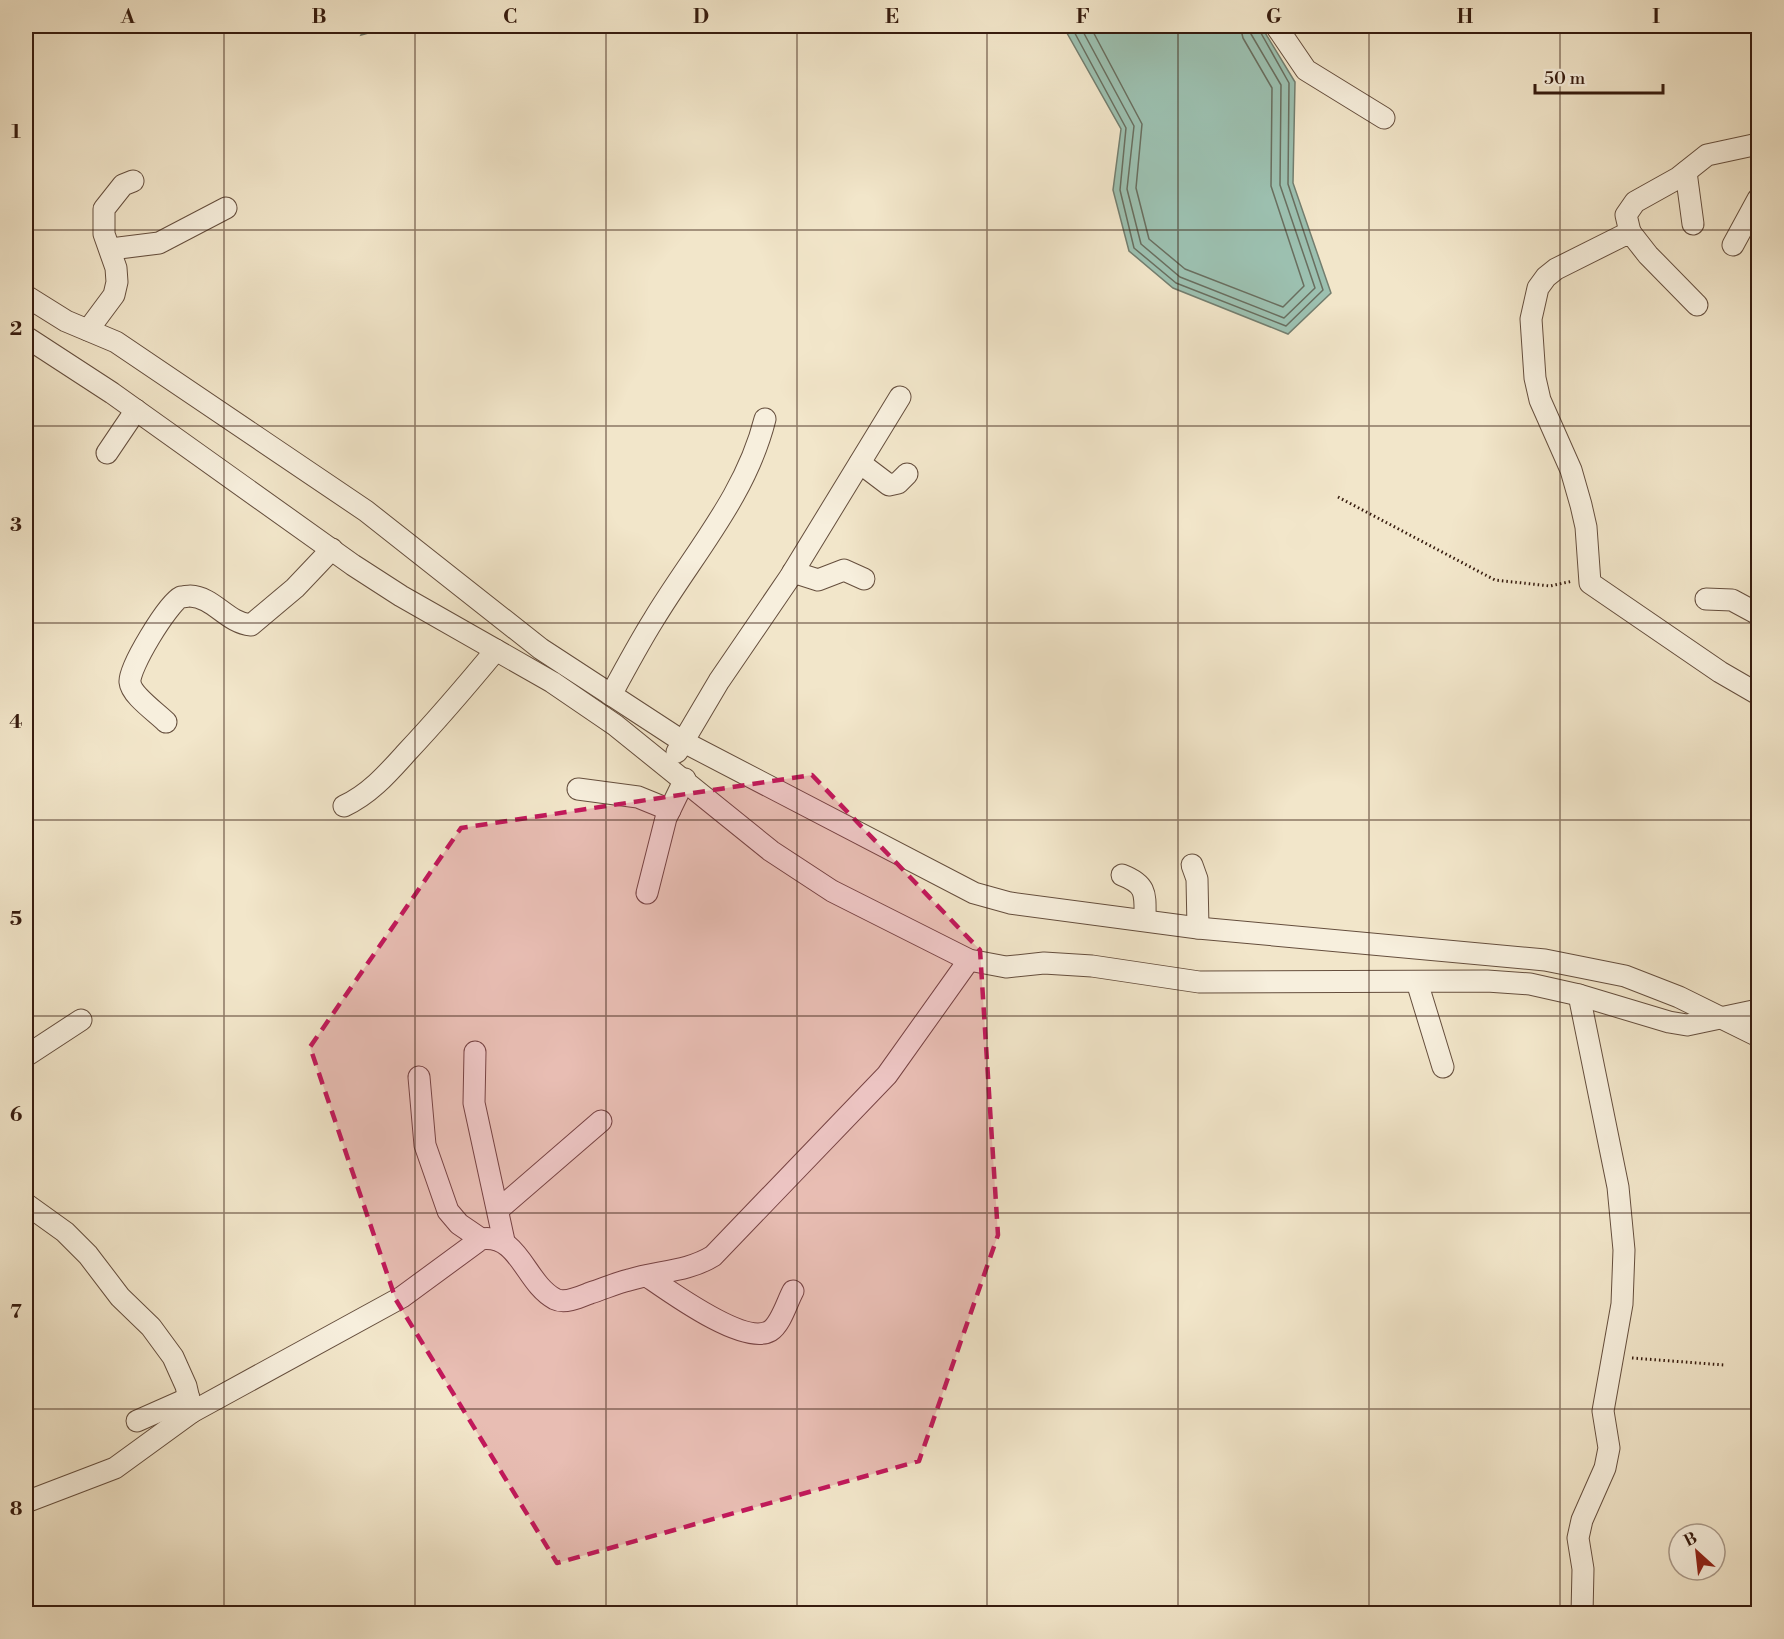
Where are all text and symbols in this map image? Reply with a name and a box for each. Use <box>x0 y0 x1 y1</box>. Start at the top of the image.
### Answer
text: A <box>120 5 136 30</box>
text: B <box>311 5 327 30</box>
text: C <box>503 5 517 30</box>
text: D <box>693 5 709 30</box>
text: E <box>885 5 899 30</box>
text: F <box>1076 5 1090 30</box>
text: G <box>1266 5 1282 30</box>
text: H <box>1457 5 1474 30</box>
text: I <box>1652 5 1660 30</box>
scale bar <box>1535 57 1662 95</box>
text: 50 m <box>1544 67 1586 90</box>
text: 1 <box>11 120 21 145</box>
text: 2 <box>10 317 22 342</box>
text: 3 <box>10 513 22 538</box>
text: 4 <box>9 710 23 735</box>
text: 5 <box>10 907 22 932</box>
text: 6 <box>10 1103 23 1128</box>
text: 7 <box>10 1300 22 1325</box>
text: 8 <box>10 1497 23 1522</box>
north arrow <box>1667 1522 1727 1582</box>
text: B <box>1681 1528 1701 1551</box>

